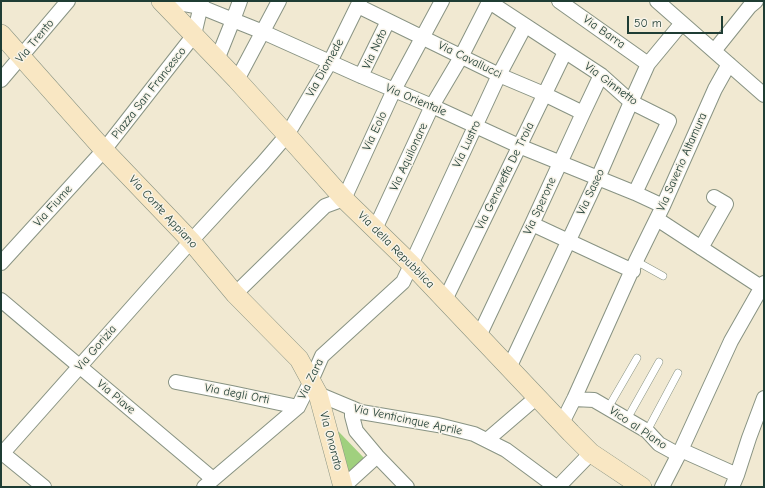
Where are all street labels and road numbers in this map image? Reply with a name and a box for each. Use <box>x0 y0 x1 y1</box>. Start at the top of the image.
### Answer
street label: Via Barra <box>580 12 628 52</box>
street label: Via Trento <box>13 16 57 66</box>
street label: Via Noto <box>359 27 391 71</box>
street label: Via Diomede <box>303 36 347 100</box>
street label: Via Cavallucci <box>436 38 504 82</box>
street label: Piazza San Francesco <box>109 44 189 142</box>
street label: Via Ginnetto <box>582 59 640 109</box>
street label: Via Orientale <box>383 81 449 119</box>
street label: Via Eolo <box>360 109 390 153</box>
street label: Via Saverio Altamura <box>654 110 710 214</box>
street label: Via Lustro <box>450 118 484 170</box>
street label: Via Genoveffa De Troia <box>473 120 537 232</box>
street label: Via Aquilonare <box>387 121 431 193</box>
street label: Via Saseo <box>574 167 608 217</box>
street label: Via Conte Appiano <box>126 173 200 251</box>
street label: Via Sperone <box>520 175 560 237</box>
street label: Via Fiume <box>31 182 75 230</box>
street label: Via della Repubblica <box>355 209 437 291</box>
street label: Via Gorizia <box>72 322 120 374</box>
street label: Via Zara <box>295 356 327 402</box>
street label: Via Piave <box>94 377 138 417</box>
street label: Via degli Orti <box>203 381 271 407</box>
street label: Via Venticinque Aprile <box>352 401 464 439</box>
street label: Vico al Piano <box>606 403 670 453</box>
street label: Via Onorato <box>316 410 346 472</box>

